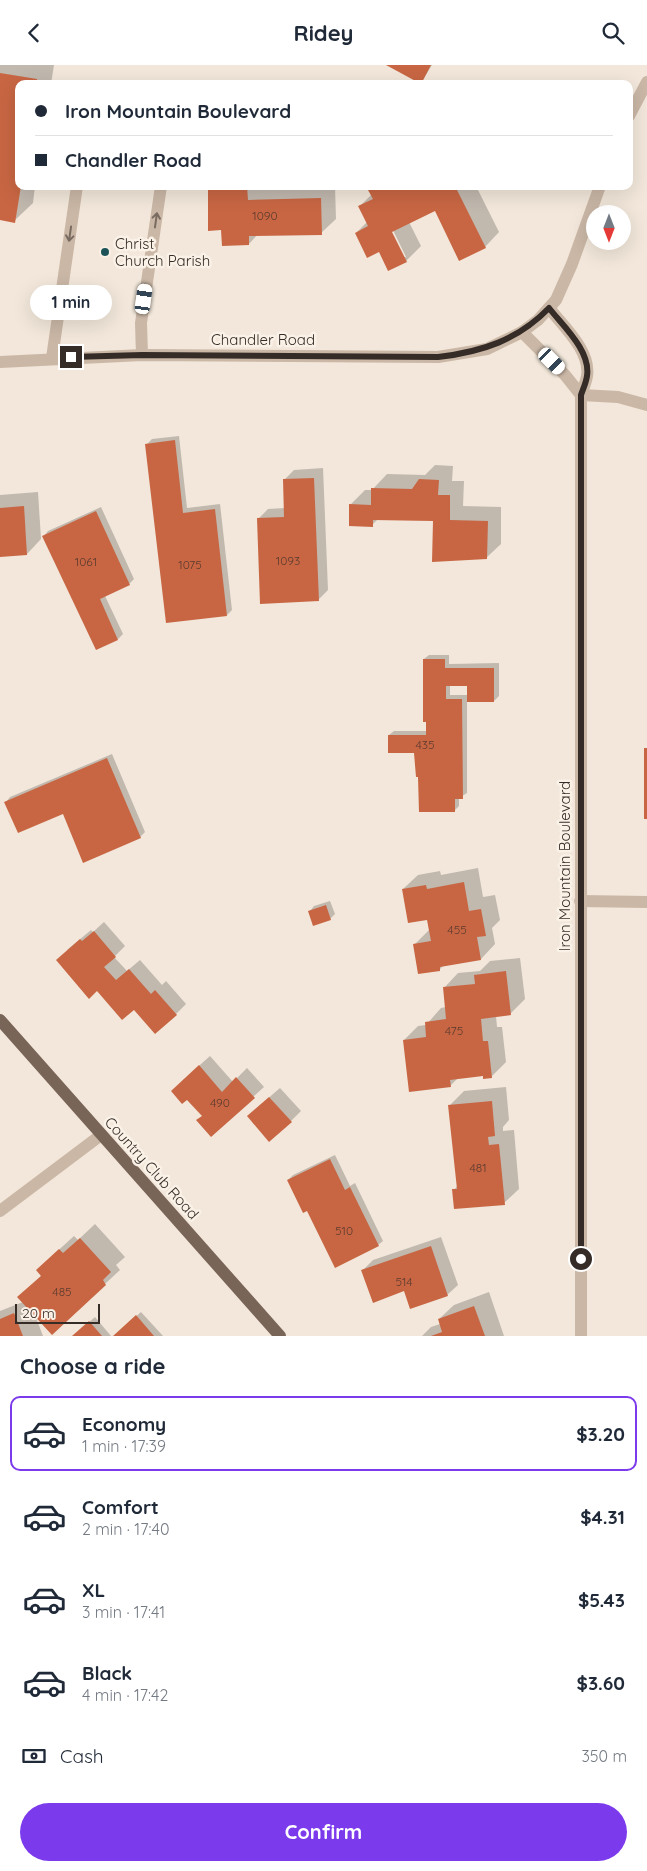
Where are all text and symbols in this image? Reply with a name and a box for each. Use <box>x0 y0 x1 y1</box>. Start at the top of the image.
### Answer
icon: back <box>20 19 48 47</box>
text: Ridey <box>294 19 353 47</box>
icon: search <box>599 19 627 47</box>
text: Iron Mountain Boulevard <box>65 99 291 123</box>
text: Chandler Road <box>65 148 202 172</box>
north arrow <box>586 205 631 250</box>
map controls <box>586 205 631 250</box>
house number: 1090 <box>252 208 278 223</box>
one-way arrow <box>151 212 161 228</box>
one-way arrow <box>65 226 75 242</box>
place label: Christ Church Parish <box>115 234 210 270</box>
marker: Christ Church Parish <box>99 246 111 258</box>
car <box>134 283 153 315</box>
callout: 1 min <box>30 285 112 319</box>
text: 1 min <box>52 292 90 312</box>
street label: Chandler Road <box>211 330 315 349</box>
car <box>536 345 567 377</box>
route end <box>60 346 82 368</box>
house number: 1093 <box>276 553 300 568</box>
house number: 1061 <box>75 554 97 569</box>
house number: 1075 <box>178 557 202 572</box>
house number: 435 <box>415 737 435 752</box>
street label: Iron Mountain Boulevard <box>555 781 574 951</box>
house number: 455 <box>447 922 467 937</box>
house number: 475 <box>445 1023 463 1038</box>
house number: 490 <box>210 1095 230 1110</box>
street label: Country Club Road <box>101 1113 203 1223</box>
house number: 481 <box>469 1160 487 1175</box>
house number: 510 <box>335 1223 353 1238</box>
route start <box>570 1248 592 1270</box>
house number: 514 <box>395 1274 413 1289</box>
house number: 485 <box>52 1284 72 1299</box>
scale bar <box>15 1301 100 1324</box>
text: 20 m <box>22 1304 55 1322</box>
text: Choose a ride <box>20 1352 165 1380</box>
icon: car <box>22 1411 67 1456</box>
text: Economy <box>82 1412 166 1436</box>
text: $3.20 <box>576 1422 625 1446</box>
text: 1 min · 17:39 <box>82 1436 166 1456</box>
icon: car <box>22 1494 67 1539</box>
text: Comfort <box>82 1495 159 1519</box>
text: $4.31 <box>580 1505 625 1529</box>
text: 2 min · 17:40 <box>82 1519 169 1539</box>
icon: car <box>22 1577 67 1622</box>
text: XL <box>82 1578 105 1602</box>
text: $5.43 <box>578 1588 625 1612</box>
text: 3 min · 17:41 <box>82 1602 165 1622</box>
icon: car <box>22 1660 67 1705</box>
text: Black <box>82 1661 132 1685</box>
text: $3.60 <box>577 1671 625 1695</box>
text: 4 min · 17:42 <box>82 1685 168 1705</box>
icon: cash <box>20 1742 48 1770</box>
text: Cash <box>60 1744 104 1768</box>
text: 350 m <box>581 1746 627 1766</box>
button: Confirm <box>20 1803 627 1861</box>

